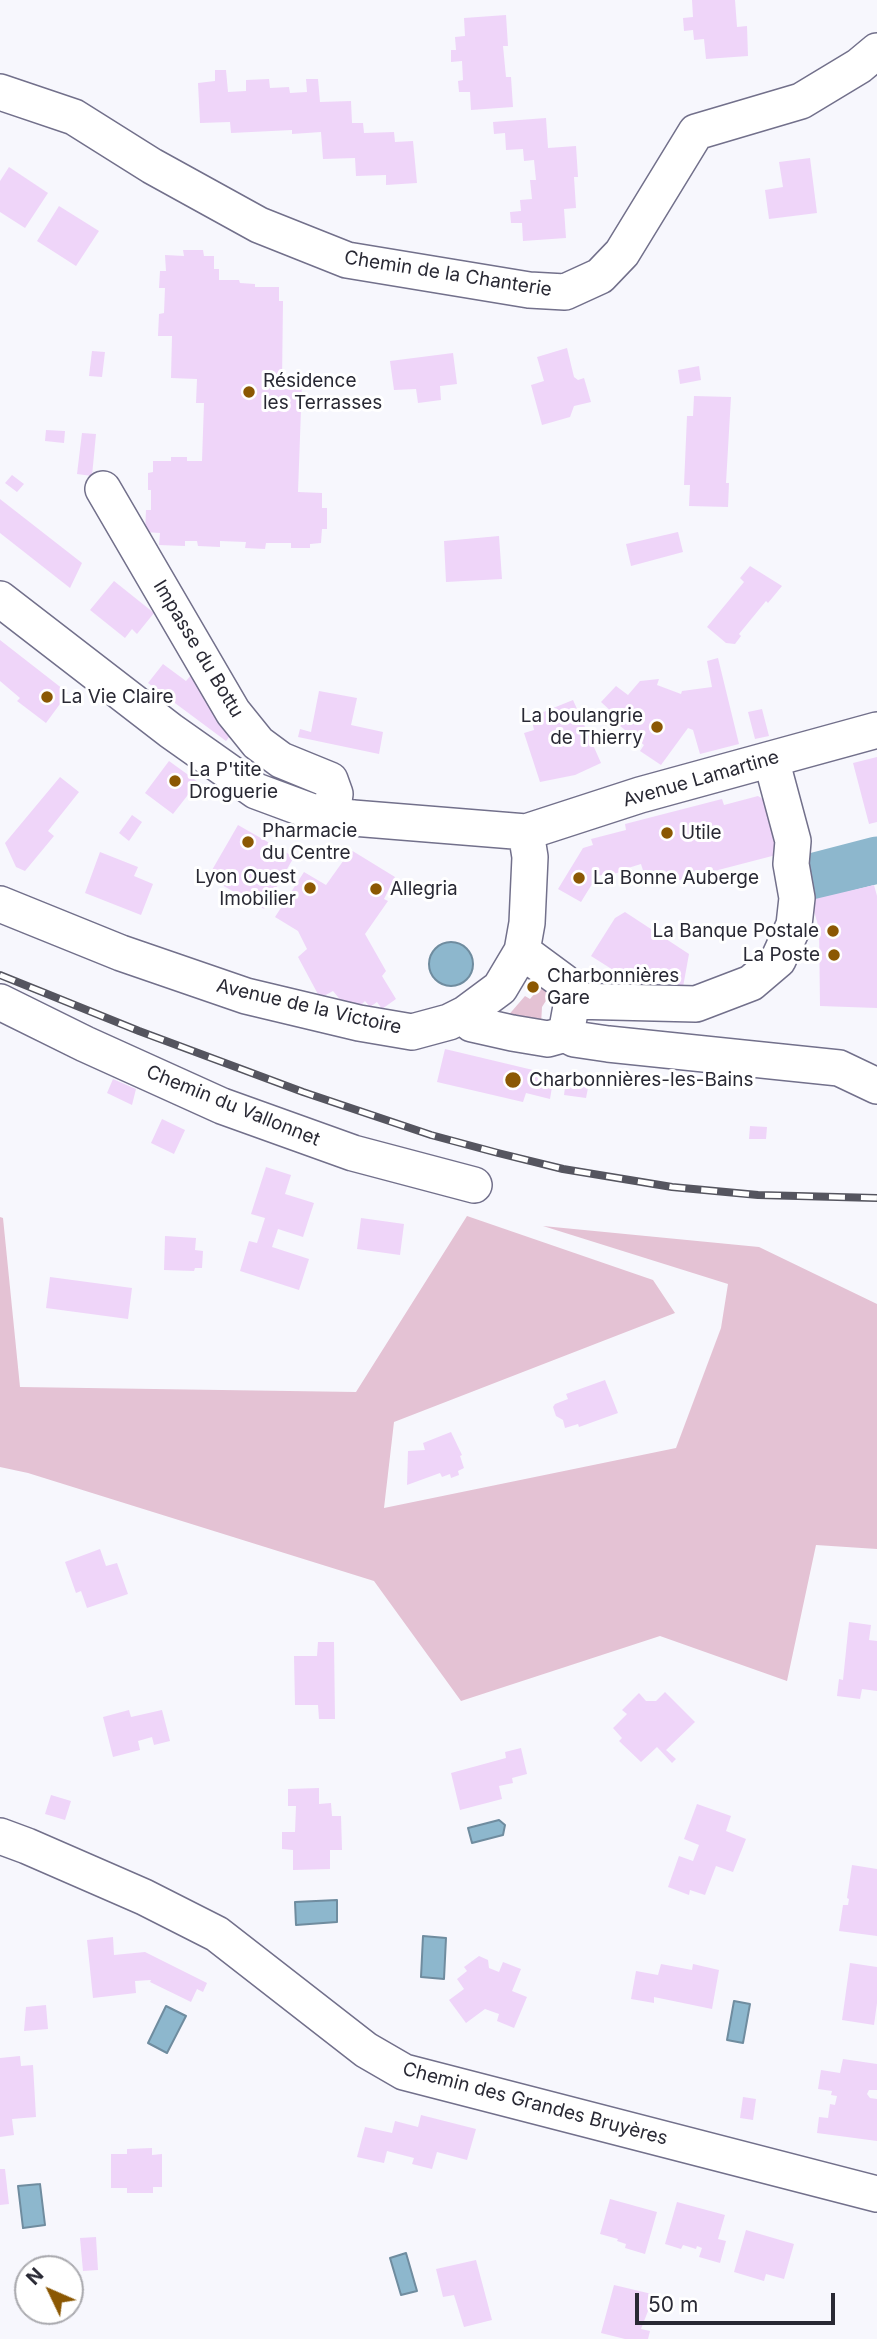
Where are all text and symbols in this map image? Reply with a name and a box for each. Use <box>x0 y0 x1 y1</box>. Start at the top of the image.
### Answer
street label: Chemin de la Chanterie <box>343 246 553 302</box>
place label: Résidence les Terrasses <box>263 370 382 414</box>
marker: Résidence les Terrasses <box>241 384 257 400</box>
street label: Impasse du Bottu <box>148 576 248 722</box>
place label: La Vie Claire <box>61 686 174 708</box>
marker: La Vie Claire <box>39 689 55 705</box>
place label: La boulangrie de Thierry <box>521 705 643 749</box>
marker: La boulangrie de Thierry <box>649 719 665 735</box>
street label: Avenue Lamartine <box>620 746 782 812</box>
place label: La P'tite Droguerie <box>189 759 278 803</box>
marker: La P'tite Droguerie <box>167 773 183 789</box>
place label: Pharmacie du Centre <box>262 820 357 864</box>
place label: Utile <box>681 822 722 844</box>
marker: Utile <box>659 825 675 841</box>
marker: Pharmacie du Centre <box>240 834 256 850</box>
place label: Lyon Ouest Imobilier <box>195 866 296 910</box>
place label: La Bonne Auberge <box>593 867 759 889</box>
marker: La Bonne Auberge <box>571 870 587 886</box>
place label: Allegria <box>390 878 458 900</box>
marker: Lyon Ouest Imobilier <box>302 880 318 896</box>
marker: Allegria <box>368 881 384 897</box>
place label: La Banque Postale <box>653 920 819 942</box>
marker: La Banque Postale <box>825 923 841 939</box>
place label: La Poste <box>743 944 820 966</box>
marker: La Poste <box>826 947 842 963</box>
place label: Charbonnières Gare <box>547 965 679 1009</box>
street label: Avenue de la Victoire <box>214 975 404 1039</box>
marker: Charbonnières Gare <box>525 979 541 995</box>
street label: Chemin du Vallonnet <box>143 1061 323 1151</box>
place label: Charbonnières-les-Bains <box>529 1069 753 1091</box>
marker: Charbonnières-les-Bains <box>503 1070 523 1090</box>
street label: Chemin des Grandes Bruyères <box>400 2058 670 2150</box>
north arrow <box>14 2255 84 2325</box>
text: N <box>22 2263 48 2290</box>
scale bar <box>639 2280 838 2324</box>
text: 50 m <box>648 2292 698 2317</box>

